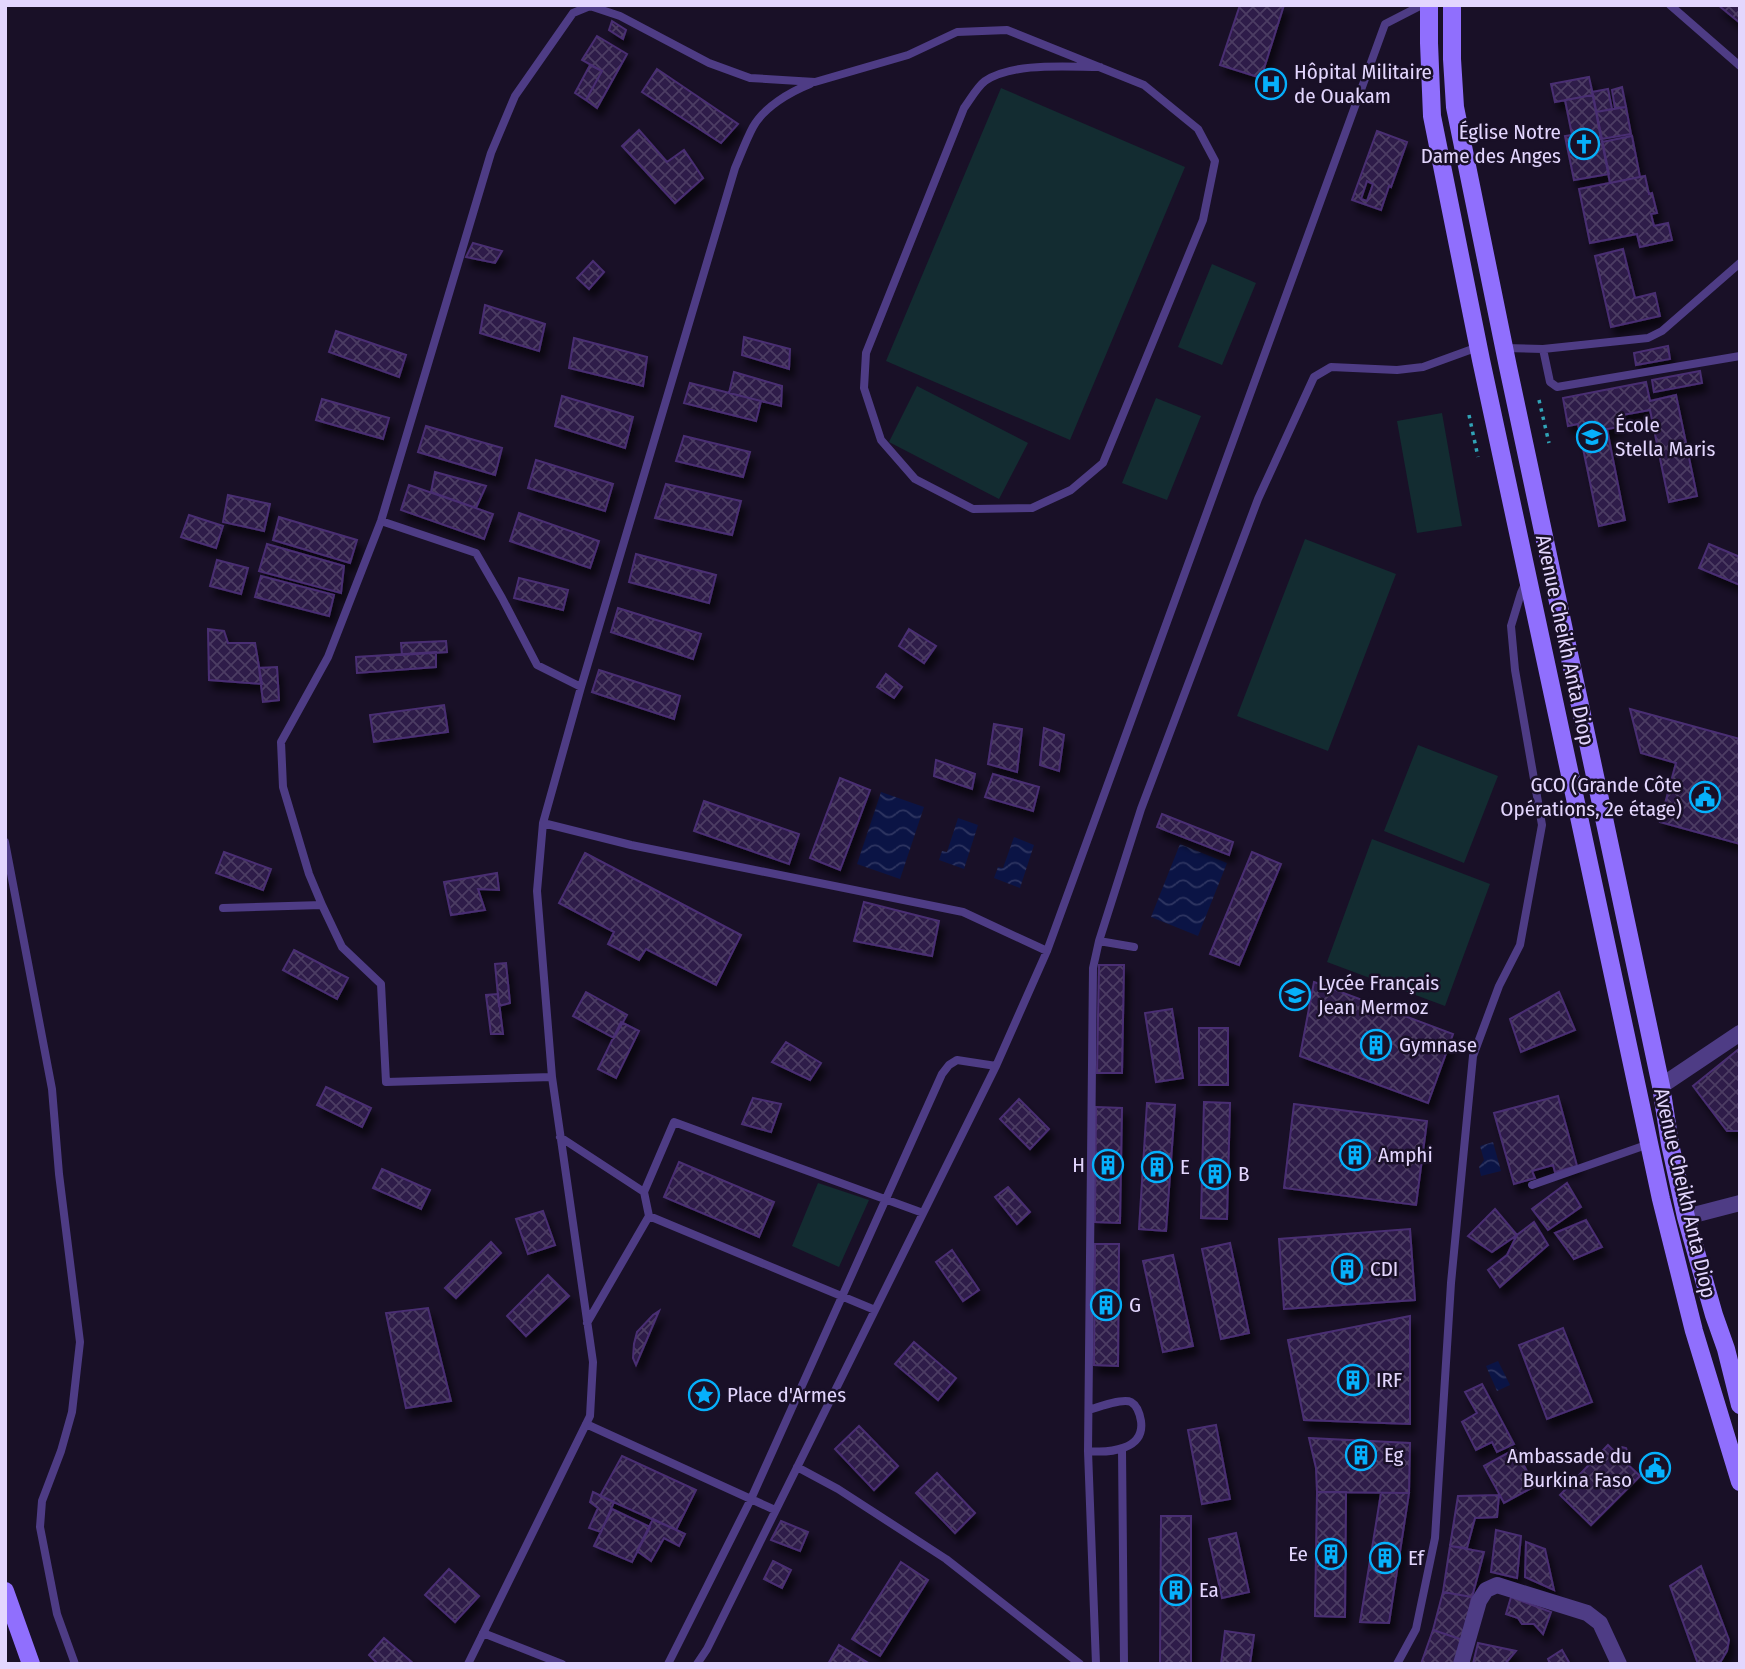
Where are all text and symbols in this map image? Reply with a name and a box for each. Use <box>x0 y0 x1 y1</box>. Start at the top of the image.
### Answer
place label: Hôpital Militaire de Ouakam <box>1294 59 1432 109</box>
hospital icon: Hôpital Militaire de Ouakam <box>1254 67 1288 101</box>
place label: Église Notre Dame des Anges <box>1421 119 1561 169</box>
church icon: Église Notre Dame des Anges <box>1567 127 1601 161</box>
place label: École Stella Maris <box>1615 412 1715 462</box>
school or university icon: École Stella Maris <box>1575 420 1609 454</box>
street label: Avenue Cheikh Anta Diop <box>1530 532 1600 748</box>
place label: GCO (Grande Côte Opérations, 2e étage) <box>1500 772 1682 822</box>
public building icon: GCO (Grande Côte Opérations, 2e étage) <box>1688 780 1722 814</box>
place label: Lycée Français Jean Mermoz <box>1318 970 1439 1020</box>
school or university icon: Lycée Français Jean Mermoz <box>1278 978 1312 1012</box>
building icon: Gymnase <box>1359 1028 1393 1062</box>
place label: Gymnase <box>1399 1032 1477 1058</box>
street label: Avenue Cheikh Anta Diop <box>1648 1085 1722 1301</box>
building icon: Amphi <box>1338 1138 1372 1172</box>
place label: Amphi <box>1378 1142 1433 1168</box>
building icon: H <box>1091 1148 1125 1182</box>
building icon: E <box>1140 1150 1174 1184</box>
place label: H <box>1072 1152 1085 1178</box>
place label: E <box>1180 1154 1190 1180</box>
building icon: B <box>1198 1157 1232 1191</box>
place label: B <box>1238 1161 1250 1187</box>
building icon: CDI <box>1330 1252 1364 1286</box>
place label: CDI <box>1370 1256 1398 1282</box>
building icon: G <box>1089 1288 1123 1322</box>
place label: G <box>1129 1292 1141 1318</box>
building icon: IRF <box>1336 1363 1370 1397</box>
place label: IRF <box>1376 1367 1402 1393</box>
place icon: Place d'Armes <box>687 1378 721 1412</box>
place label: Place d'Armes <box>727 1382 846 1408</box>
building icon: Eg <box>1344 1438 1378 1472</box>
place label: Eg <box>1384 1442 1403 1468</box>
place label: Ambassade du Burkina Faso <box>1507 1443 1632 1493</box>
public building icon: Ambassade du Burkina Faso <box>1638 1451 1672 1485</box>
building icon: Ee <box>1314 1537 1348 1571</box>
place label: Ee <box>1288 1541 1308 1567</box>
building icon: Ef <box>1368 1541 1402 1575</box>
place label: Ef <box>1408 1545 1425 1571</box>
building icon: Ea <box>1159 1573 1193 1607</box>
place label: Ea <box>1199 1577 1219 1603</box>

